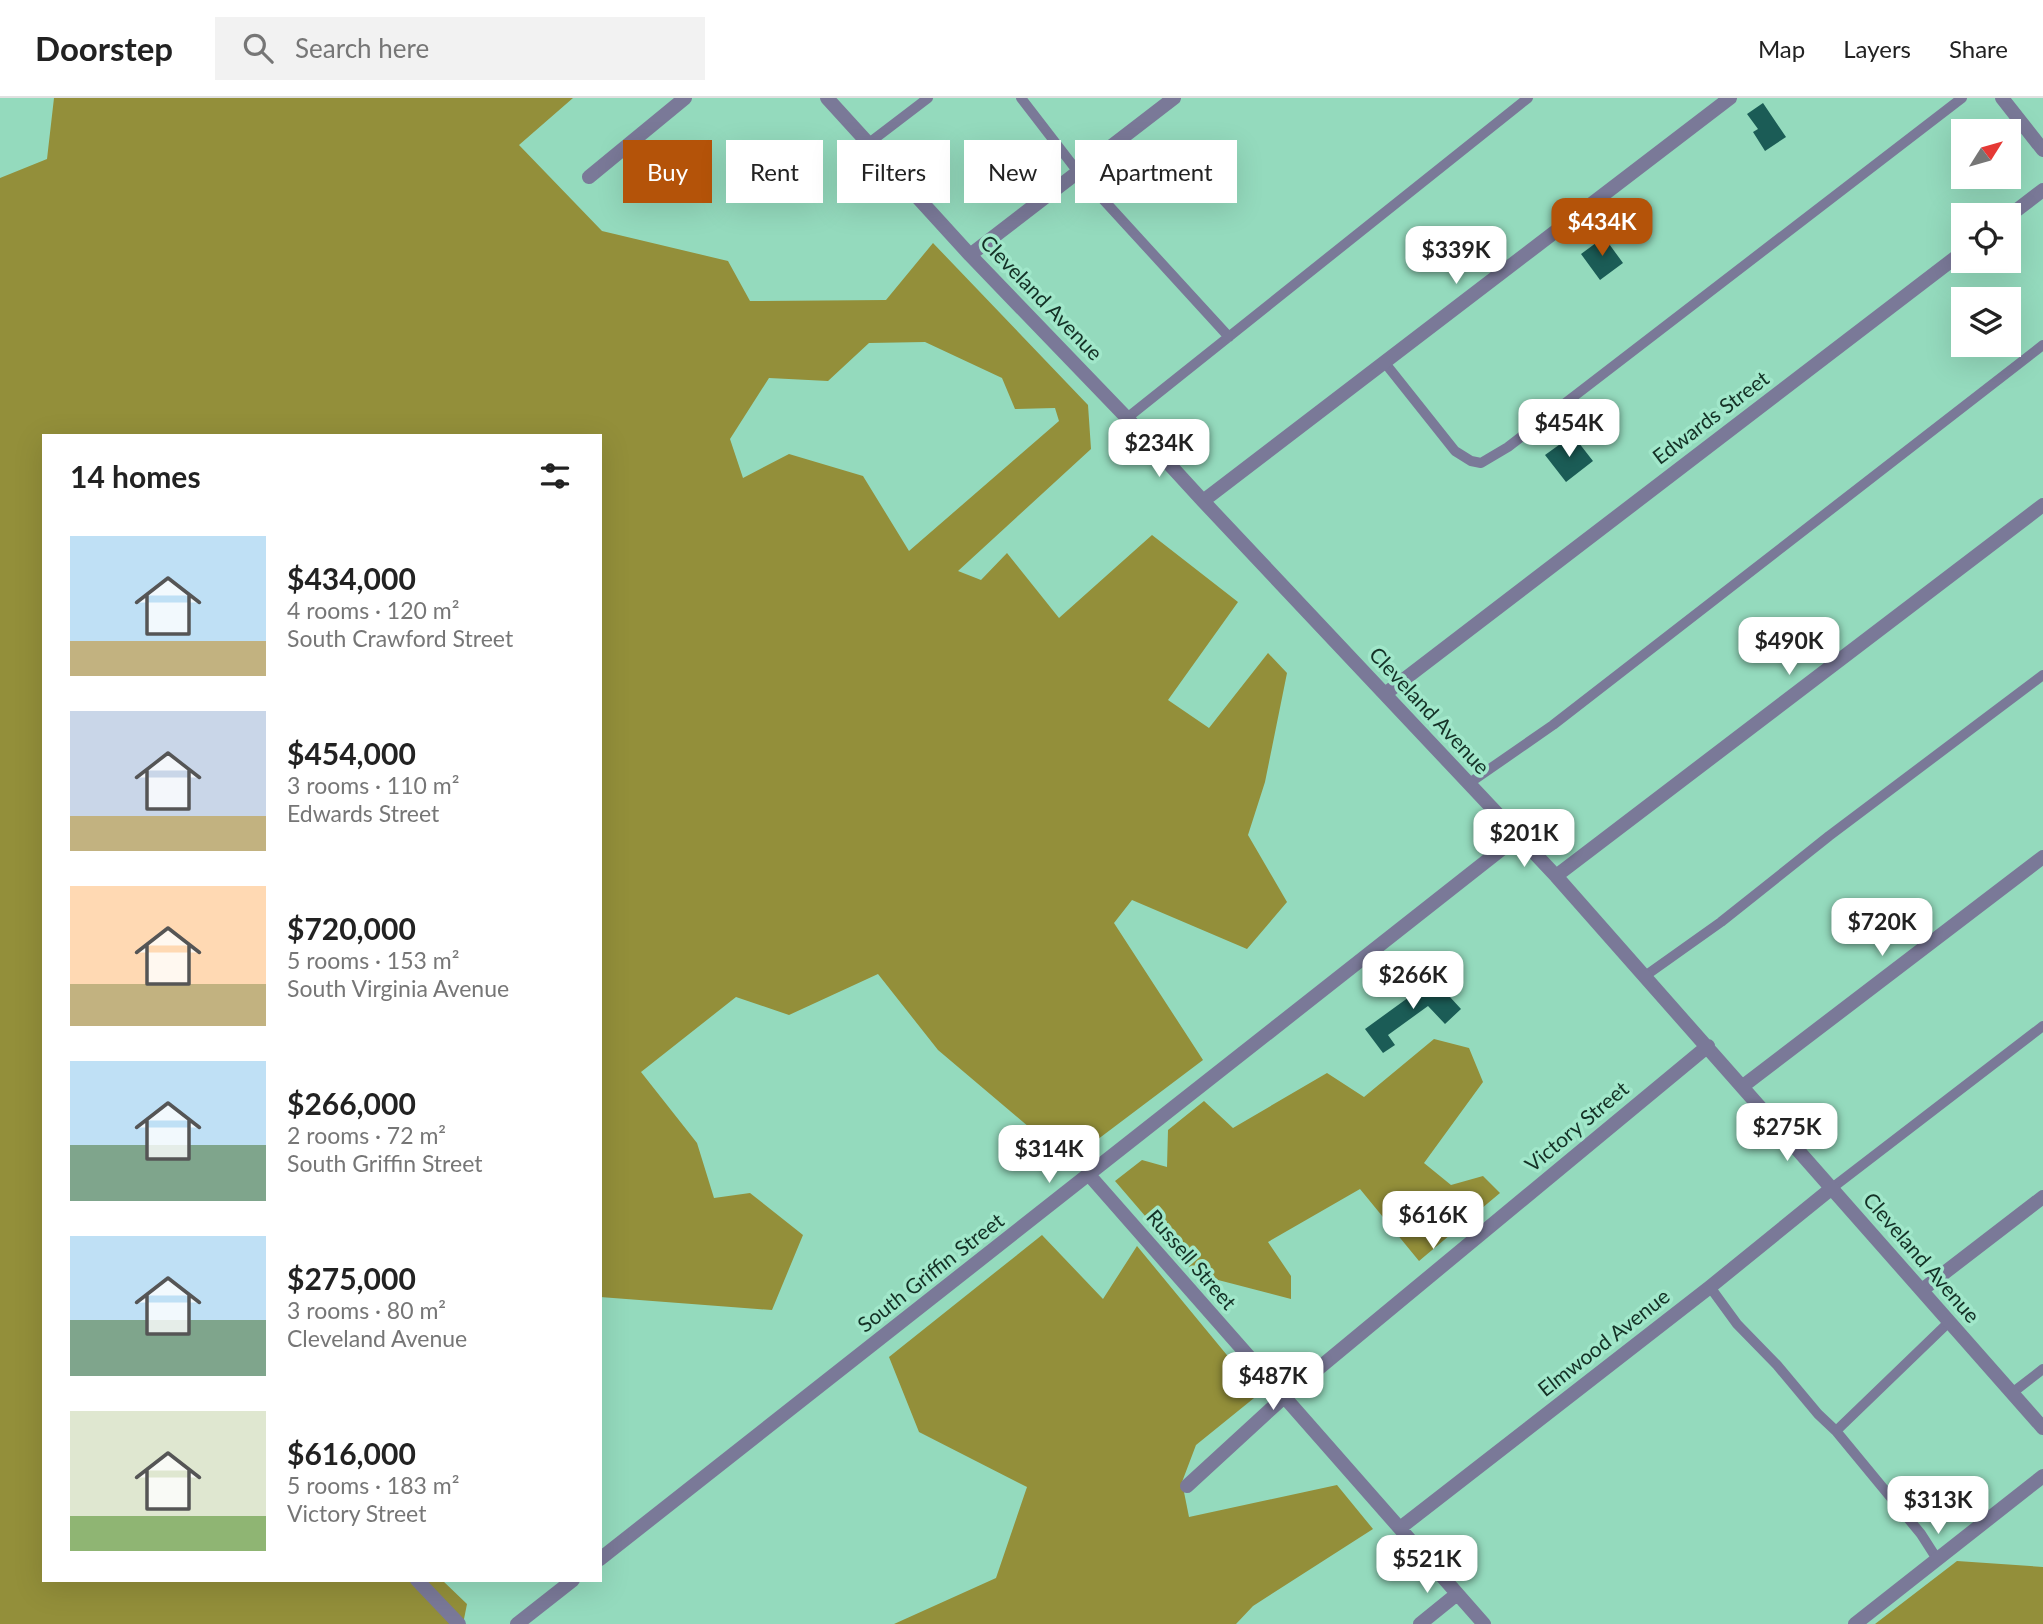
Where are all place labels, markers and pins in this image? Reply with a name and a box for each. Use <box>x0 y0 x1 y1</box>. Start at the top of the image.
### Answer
pin: $434K <box>1553 198 1651 258</box>
pin: $339K <box>1407 226 1505 286</box>
pin: $454K <box>1520 400 1618 459</box>
pin: $234K <box>1110 420 1208 479</box>
pin: $490K <box>1740 618 1838 677</box>
pin: $201K <box>1475 810 1573 869</box>
pin: $720K <box>1833 898 1931 958</box>
pin: $266K <box>1364 951 1462 1011</box>
pin: $275K <box>1738 1104 1836 1163</box>
pin: $314K <box>1000 1126 1098 1185</box>
pin: $616K <box>1384 1192 1482 1251</box>
pin: $487K <box>1224 1352 1322 1412</box>
pin: $313K <box>1889 1476 1987 1536</box>
pin: $521K <box>1378 1536 1476 1595</box>

